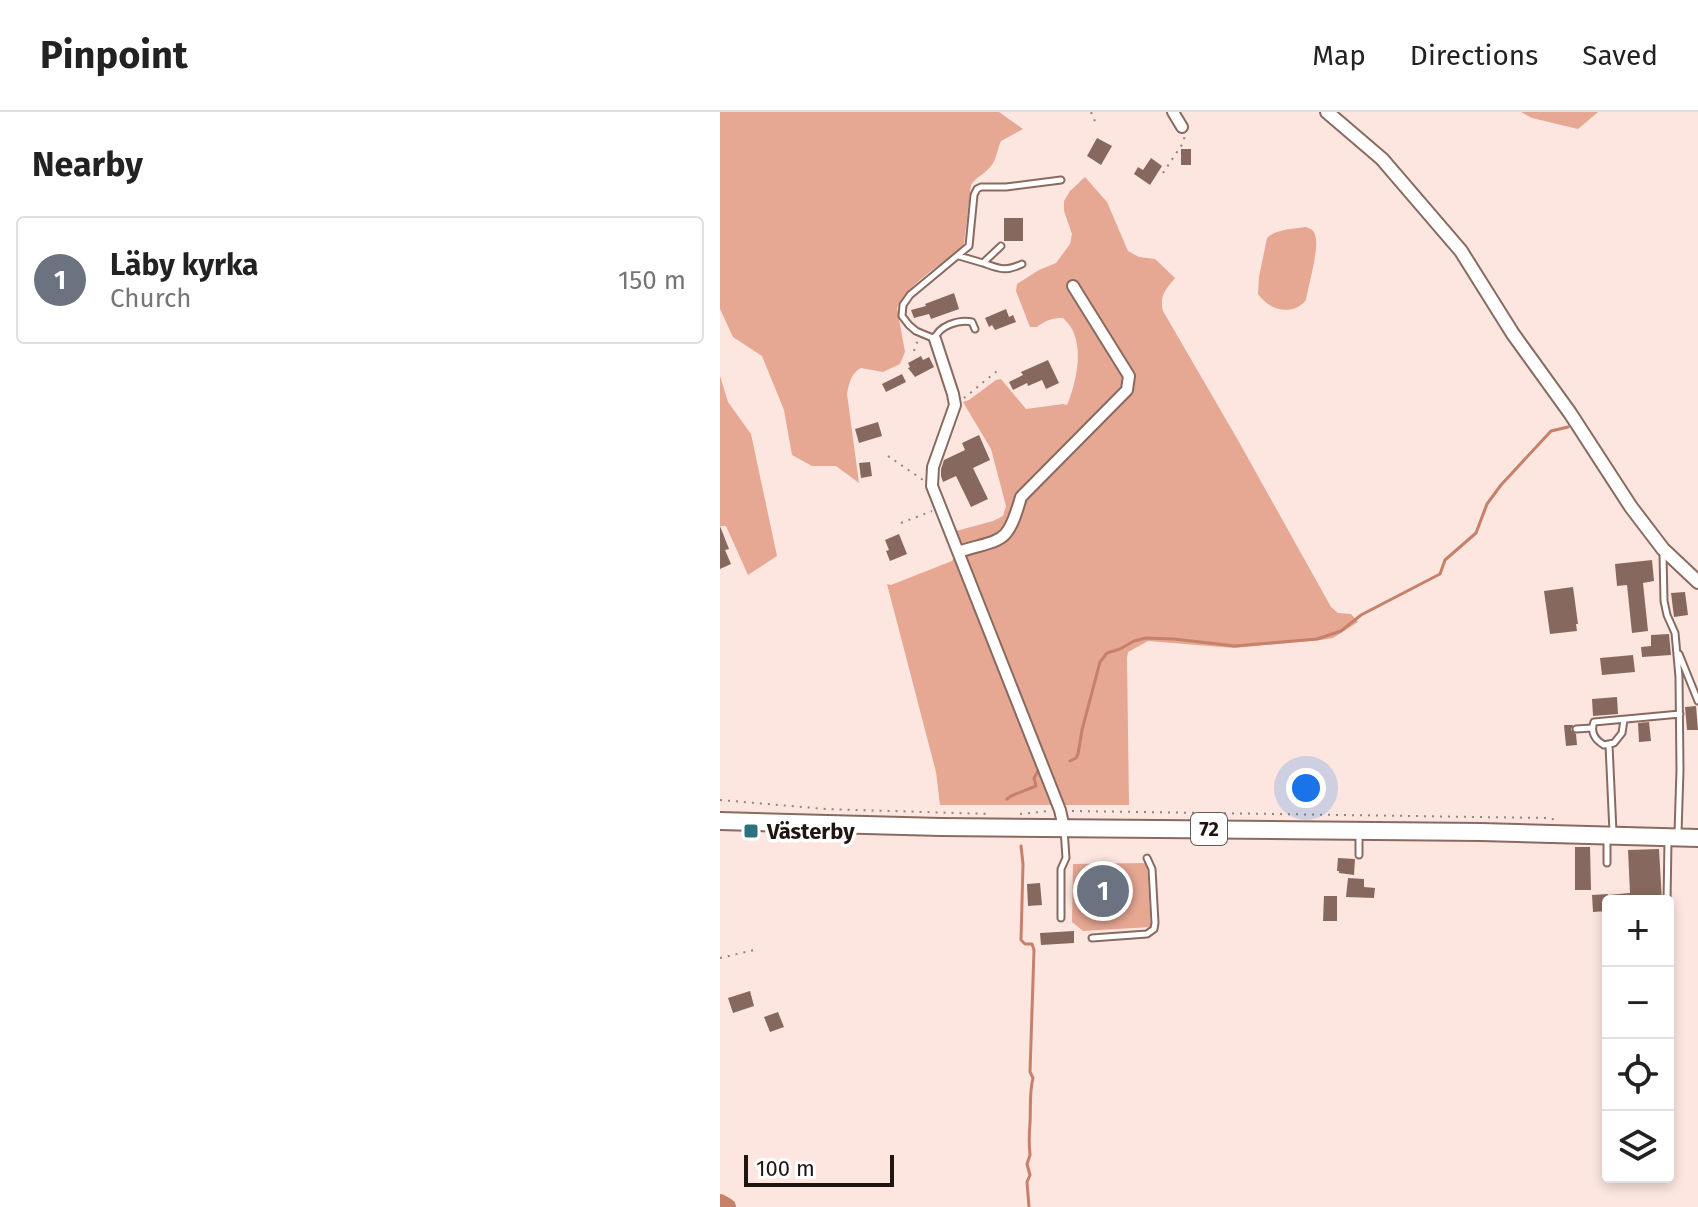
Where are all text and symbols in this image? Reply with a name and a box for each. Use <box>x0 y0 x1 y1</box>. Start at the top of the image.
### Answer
text: Pinpoint <box>40 32 188 78</box>
text: Map <box>1312 39 1366 72</box>
text: Directions <box>1410 39 1538 72</box>
text: Saved <box>1582 39 1658 72</box>
text: Nearby <box>32 144 143 185</box>
text: Läby kyrka <box>110 247 259 283</box>
text: 1 <box>54 265 66 296</box>
text: 150 m <box>618 265 686 296</box>
text: Church <box>110 283 192 314</box>
your location <box>1286 768 1326 808</box>
road number: 72 <box>1191 813 1227 845</box>
place label: Västerby <box>766 818 855 845</box>
marker: Västerby <box>742 822 760 840</box>
pin: 1 <box>1077 861 1129 921</box>
map controls <box>1602 895 1674 1183</box>
button: + <box>1602 895 1674 967</box>
button: − <box>1602 967 1674 1039</box>
button: locate <box>1602 1039 1674 1111</box>
button: layers <box>1602 1111 1674 1183</box>
scale bar <box>744 1151 894 1187</box>
text: 100 m <box>756 1155 815 1182</box>

